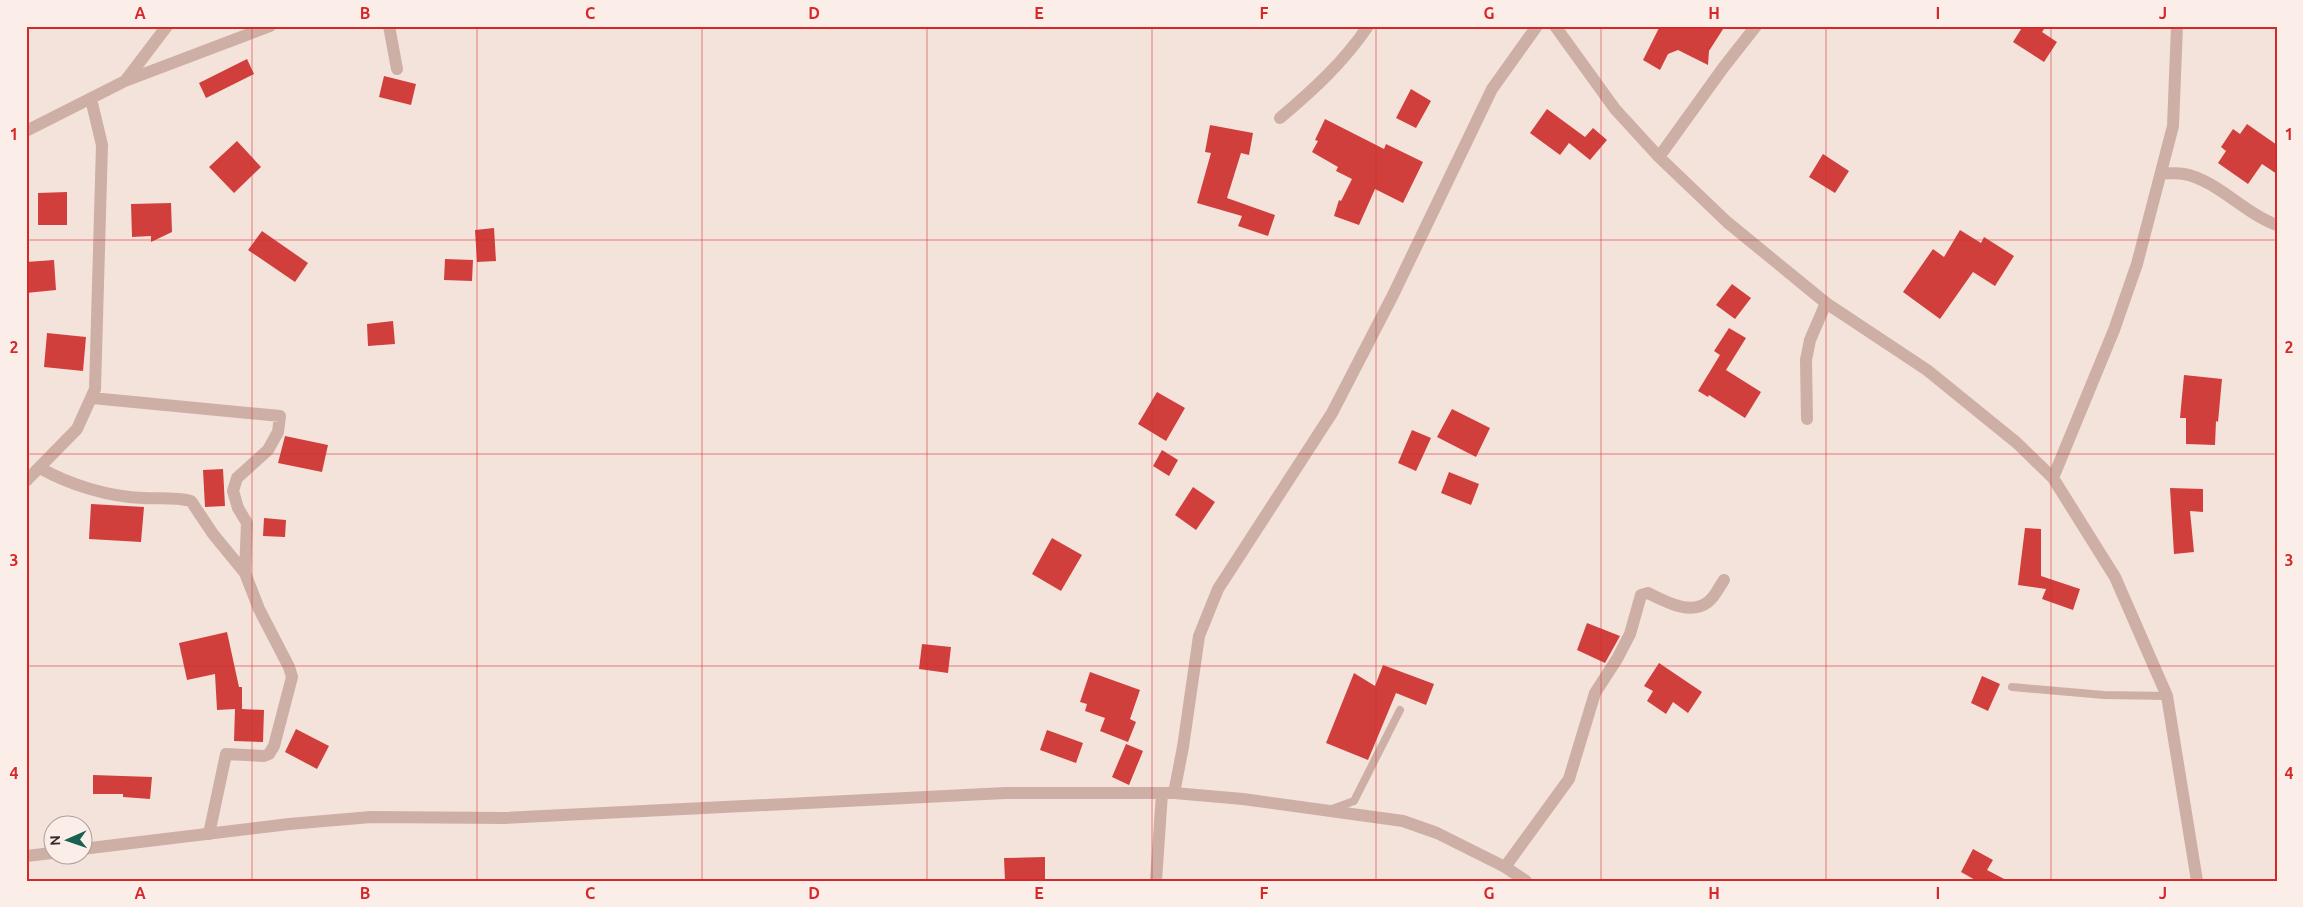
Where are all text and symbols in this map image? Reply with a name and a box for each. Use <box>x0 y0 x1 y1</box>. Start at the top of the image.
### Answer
text: A <box>134 4 146 22</box>
text: B <box>360 4 370 22</box>
text: C <box>585 4 595 22</box>
text: D <box>808 4 820 22</box>
text: E <box>1034 4 1044 22</box>
text: F <box>1260 4 1269 22</box>
text: G <box>1483 4 1495 22</box>
text: H <box>1708 4 1720 22</box>
text: I <box>1936 4 1940 22</box>
text: J <box>2159 4 2167 22</box>
text: 1 <box>9 125 19 143</box>
text: 1 <box>2284 125 2294 143</box>
text: 2 <box>9 338 19 356</box>
text: 2 <box>2284 338 2294 356</box>
text: 3 <box>9 551 19 569</box>
text: 3 <box>2284 551 2294 569</box>
text: 4 <box>9 764 19 782</box>
text: 4 <box>2284 764 2294 782</box>
north arrow <box>42 814 92 864</box>
text: N <box>47 835 63 846</box>
text: A <box>134 884 146 902</box>
text: B <box>360 884 370 902</box>
text: C <box>585 884 595 902</box>
text: D <box>808 884 820 902</box>
text: E <box>1034 884 1044 902</box>
text: F <box>1260 884 1269 902</box>
text: G <box>1483 884 1495 902</box>
text: H <box>1708 884 1720 902</box>
text: I <box>1936 884 1940 902</box>
text: J <box>2159 884 2167 902</box>

